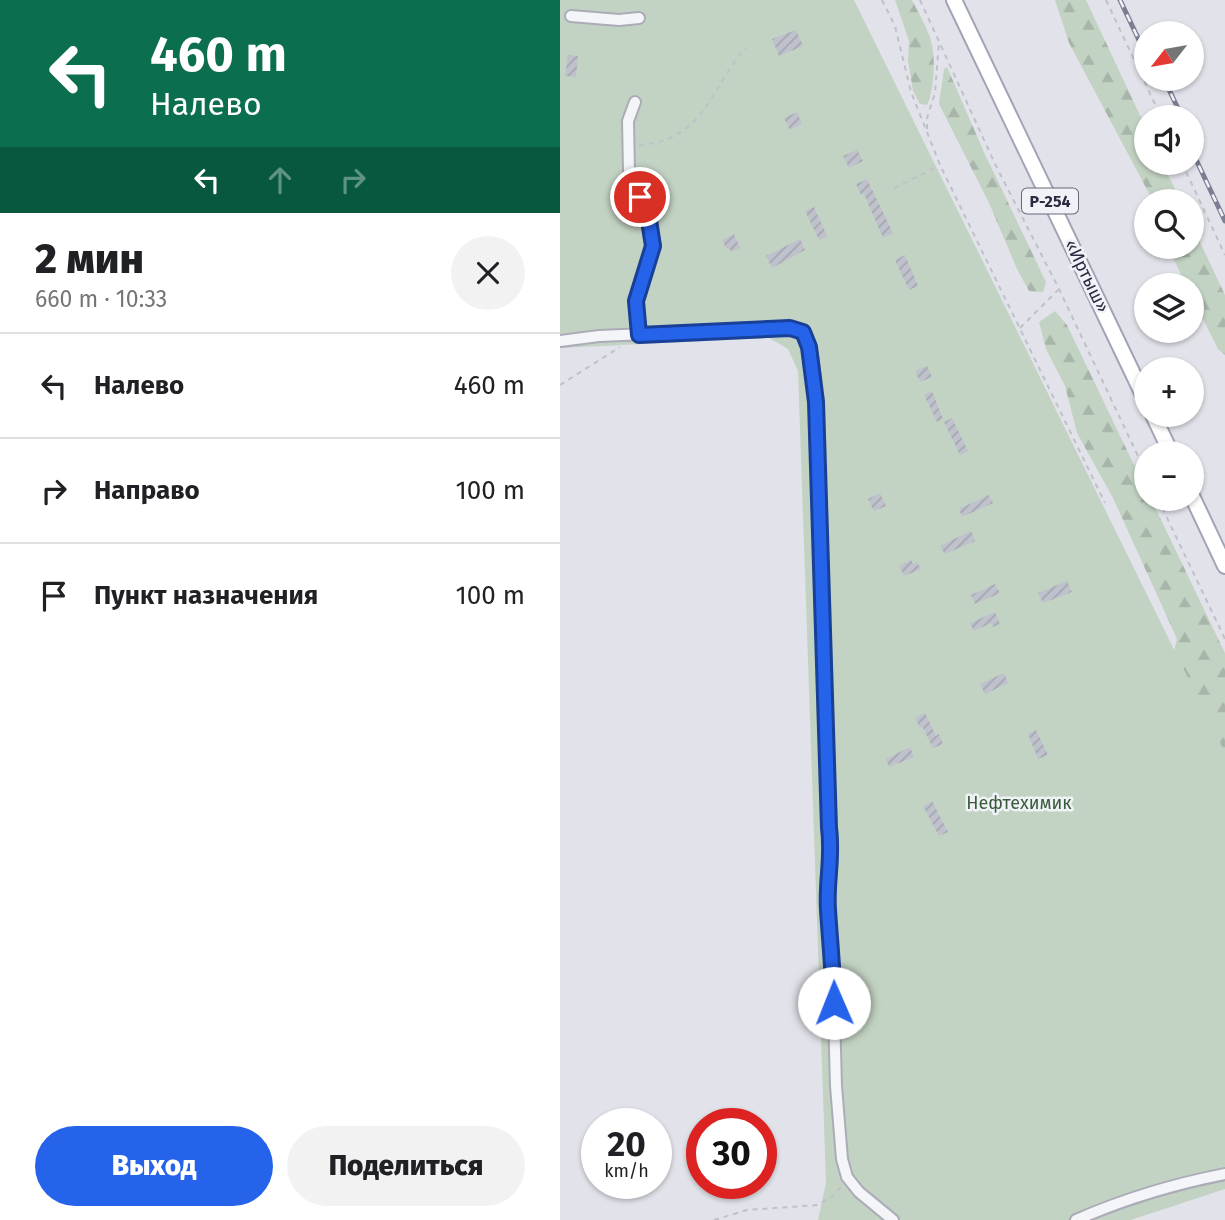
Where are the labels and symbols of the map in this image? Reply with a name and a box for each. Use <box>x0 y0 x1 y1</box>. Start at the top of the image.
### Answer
north arrow <box>1134 21 1204 91</box>
pin <box>610 167 670 227</box>
road number: Р-254 <box>1022 188 1078 214</box>
street label: «Иртыш» <box>1060 236 1114 316</box>
park label: Нефтехимик <box>966 792 1072 814</box>
position arrow <box>797 966 871 1040</box>
speed limit sign: 30 <box>686 1108 777 1199</box>

